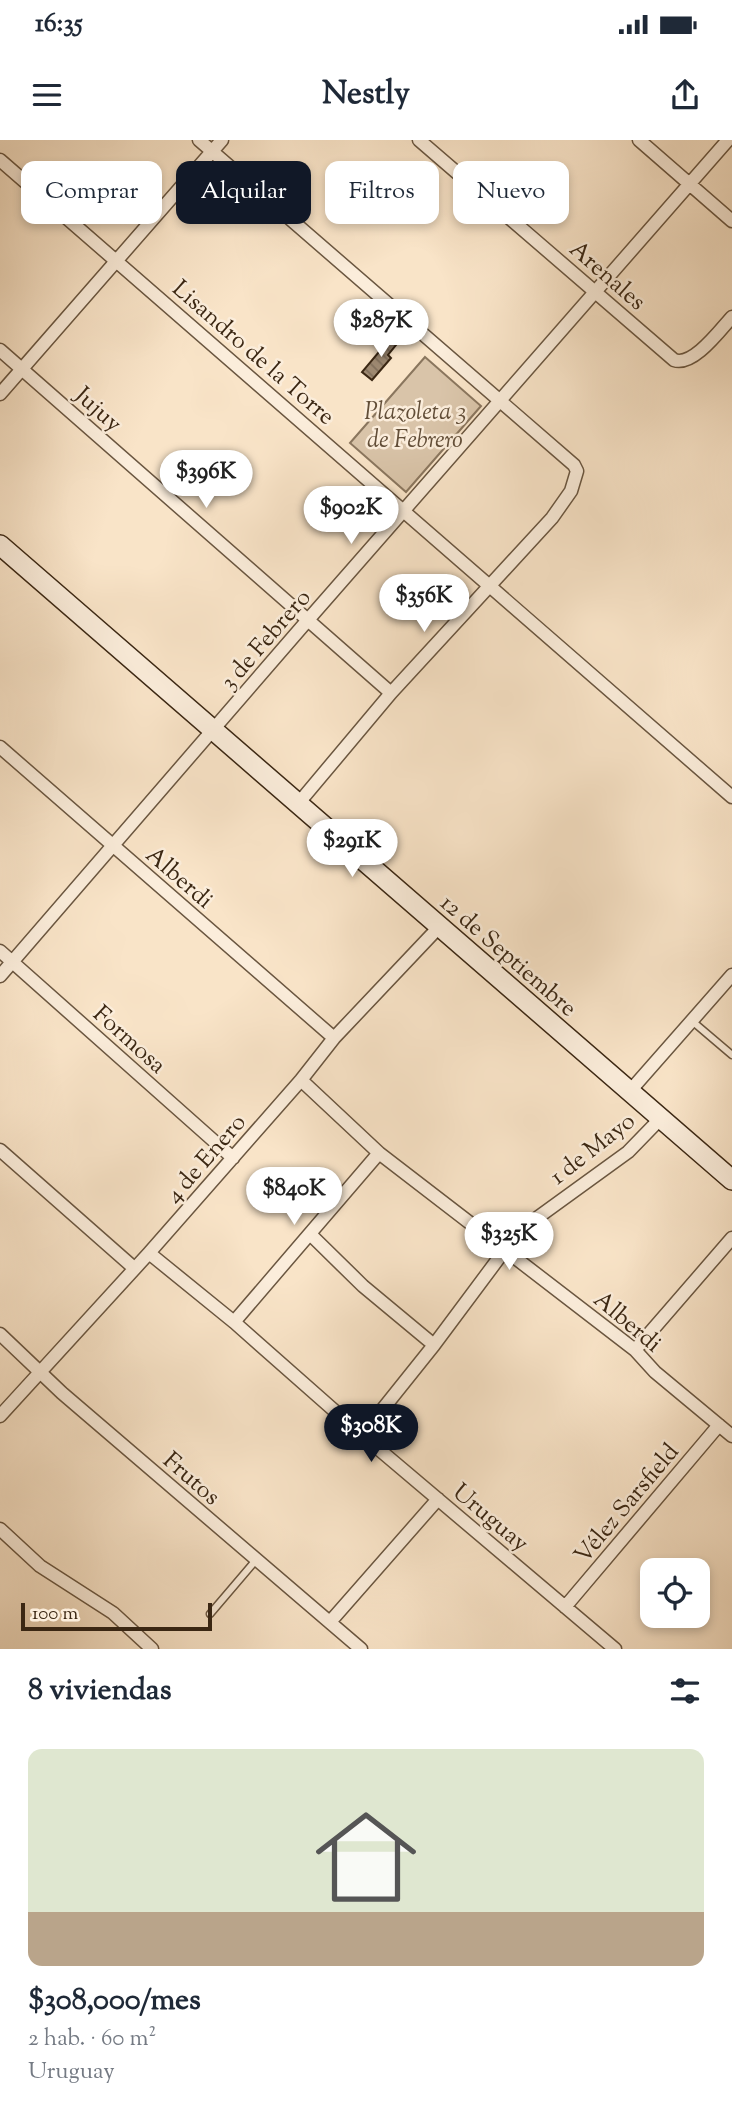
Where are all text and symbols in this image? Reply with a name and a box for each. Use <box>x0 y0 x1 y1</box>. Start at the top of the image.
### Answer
text: 16:35 <box>35 6 83 43</box>
text: Nestly <box>322 72 410 118</box>
icon: menu <box>28 76 66 114</box>
icon: share <box>666 76 704 114</box>
chip: Comprar <box>21 161 162 224</box>
chip: Alquilar <box>176 161 311 224</box>
chip: Filtros <box>325 161 439 224</box>
chip: Nuevo <box>453 161 569 224</box>
street label: Arenales <box>561 234 652 319</box>
street label: Lisandro de la Torre <box>164 273 342 434</box>
pin: $287K <box>332 300 430 359</box>
text: $287K <box>350 305 412 338</box>
street label: Jujuy <box>65 379 129 441</box>
park label: Plazoleta 3 de Febrero <box>364 396 466 458</box>
pin: $396K <box>157 450 255 510</box>
text: $396K <box>176 456 236 489</box>
pin: $902K <box>302 486 400 546</box>
text: $902K <box>320 492 382 525</box>
pin: $356K <box>375 574 473 634</box>
text: $356K <box>395 580 453 613</box>
street label: 3 de Febrero <box>213 582 320 698</box>
pin: $291K <box>303 820 401 879</box>
text: $291K <box>323 825 381 858</box>
street label: Alberdi <box>137 839 220 918</box>
street label: 12 de Septiembre <box>432 887 584 1026</box>
street label: Formosa <box>84 998 173 1083</box>
street label: 1 de Mayo <box>543 1105 643 1194</box>
street label: 4 de Enero <box>158 1107 255 1211</box>
pin: $840K <box>245 1168 343 1227</box>
text: $840K <box>262 1173 326 1206</box>
pin: $325K <box>460 1212 558 1272</box>
text: $325K <box>481 1218 537 1251</box>
street label: Alberdi <box>585 1284 668 1361</box>
pin: $308K <box>322 1404 420 1464</box>
text: $308K <box>340 1410 402 1443</box>
street label: Vélez Sarsfield <box>567 1437 688 1572</box>
street label: Frutos <box>154 1445 227 1514</box>
street label: Uruguay <box>444 1476 535 1561</box>
map controls <box>640 1558 710 1628</box>
button: locate <box>640 1558 710 1628</box>
scale bar <box>21 1600 212 1632</box>
text: 100 m <box>32 1601 78 1628</box>
text: 8 viviendas <box>28 1670 172 1713</box>
icon: filters <box>666 1672 704 1710</box>
icon: home <box>303 1794 429 1920</box>
text: $308,000/mes <box>28 1980 201 2023</box>
text: 2 hab. · 60 m² <box>28 2023 156 2056</box>
text: Uruguay <box>28 2056 115 2089</box>

